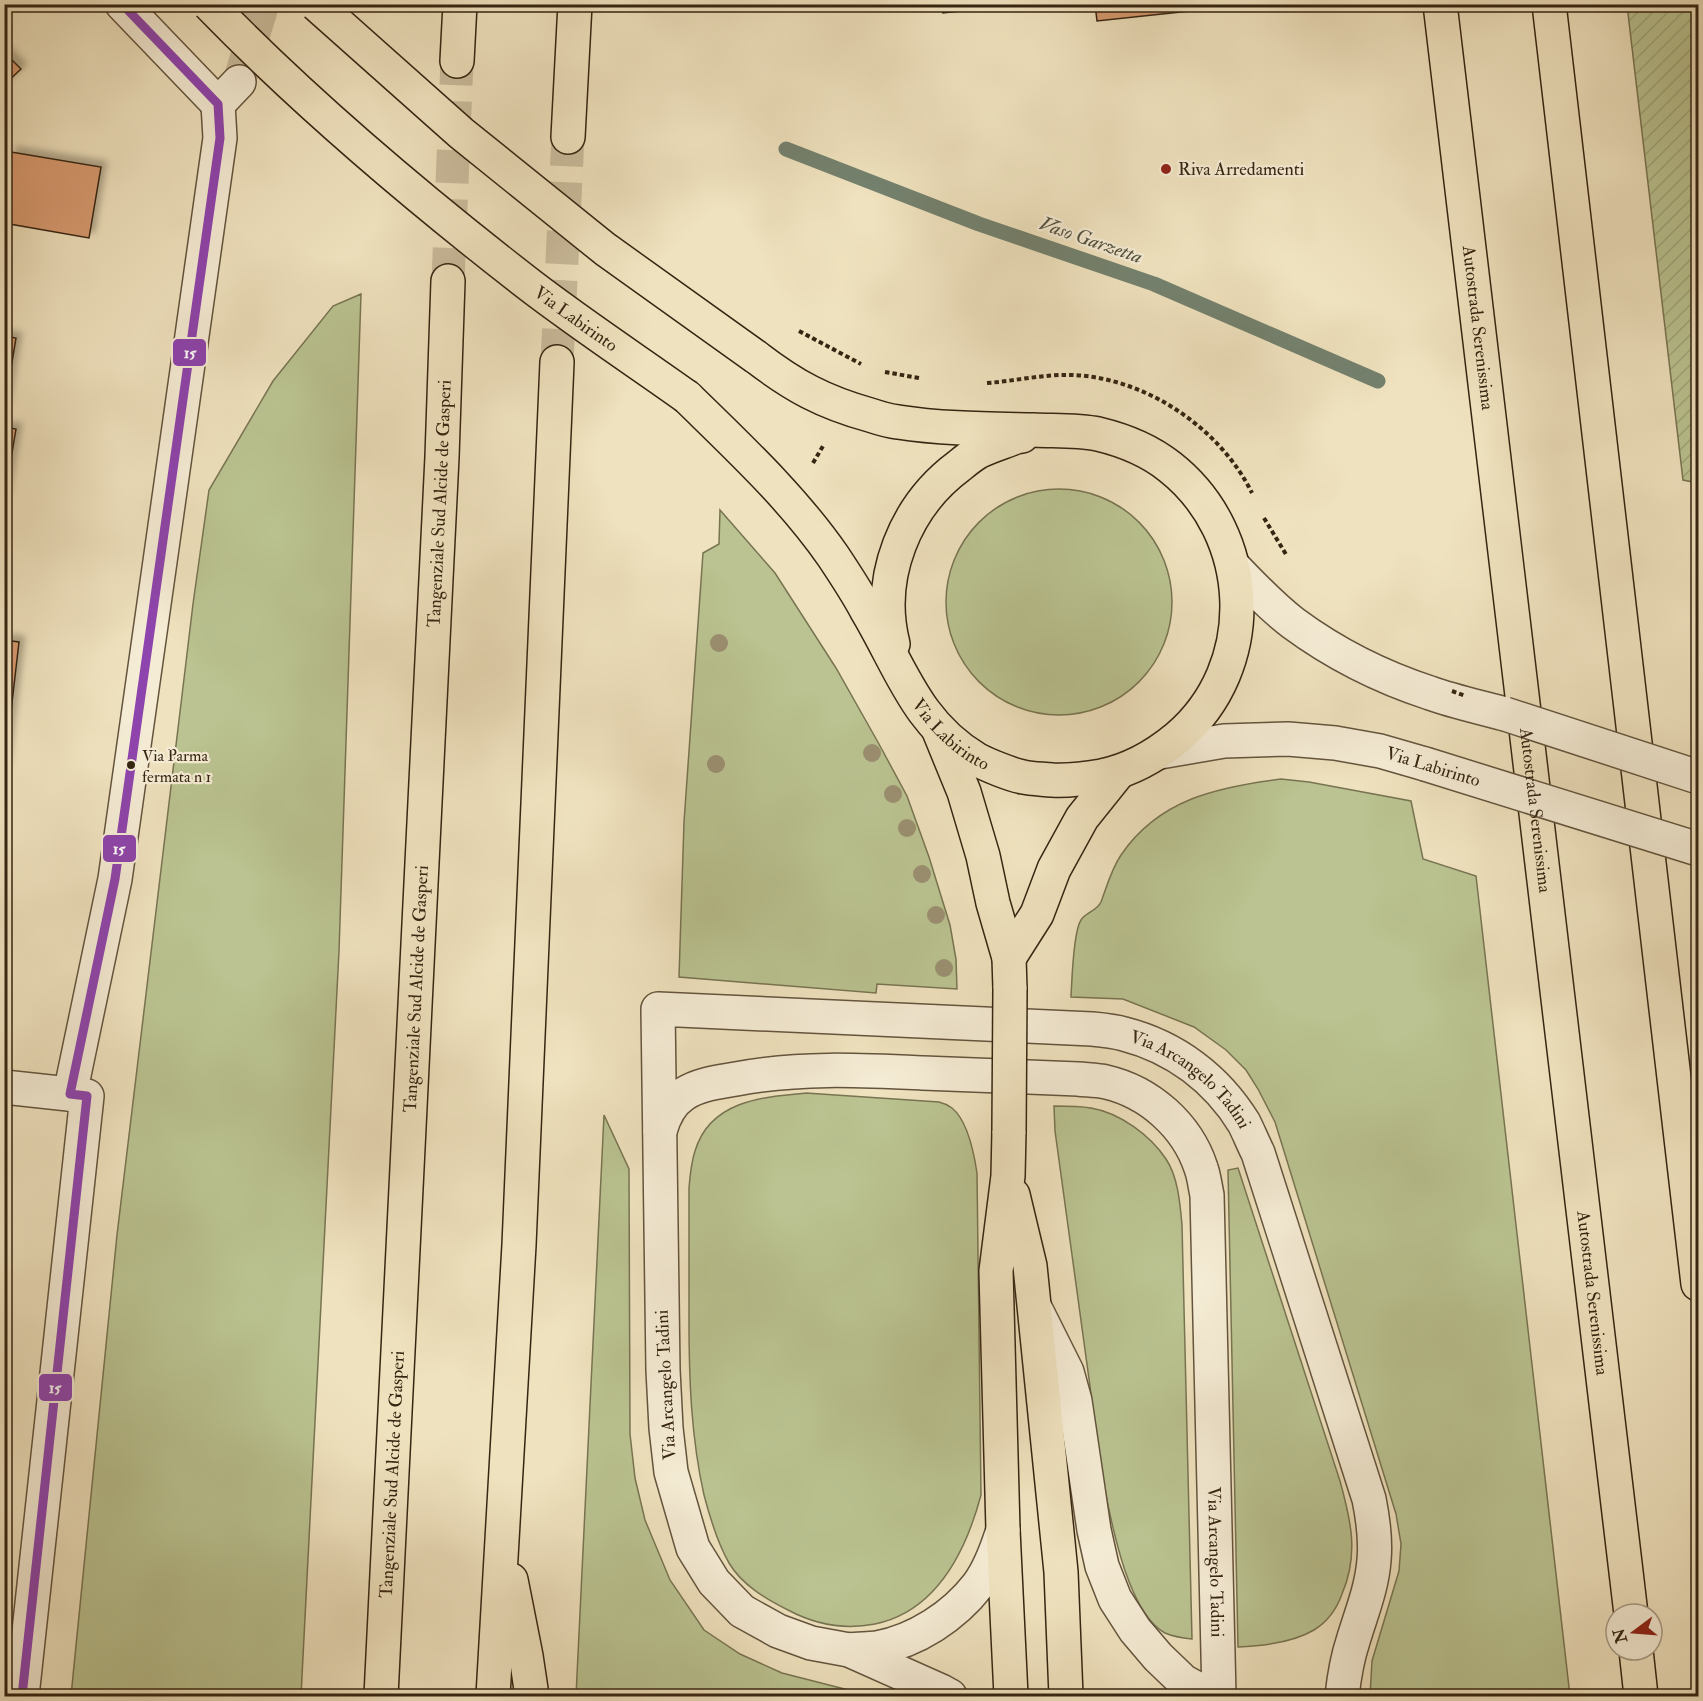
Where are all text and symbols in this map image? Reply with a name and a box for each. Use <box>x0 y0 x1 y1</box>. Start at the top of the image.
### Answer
place label: Riva Arredamenti <box>1178 158 1304 181</box>
marker: Riva Arredamenti <box>1159 162 1173 176</box>
water label: Vaso Garzetta <box>1036 211 1146 269</box>
street label: Autostrada Serenissima <box>1457 243 1500 412</box>
street label: Via Labirinto <box>529 281 623 357</box>
line badge: 15 <box>172 338 207 367</box>
text: 15 <box>184 343 197 363</box>
street label: Tangenziale Sud Alcide de Gasperi <box>422 379 456 628</box>
street label: Via Labirinto <box>907 694 993 775</box>
street label: Autostrada Serenissima <box>1514 726 1557 895</box>
street label: Via Labirinto <box>1383 742 1483 792</box>
place label: Via Parma fermata n 1 <box>142 746 211 787</box>
marker: Via Parma fermata n 1 <box>125 759 137 771</box>
line badge: 15 <box>102 834 137 863</box>
text: 15 <box>113 839 126 859</box>
street label: Tangenziale Sud Alcide de Gasperi <box>398 864 433 1113</box>
street label: Via Arcangelo Tadini <box>1127 1025 1256 1132</box>
street label: Autostrada Serenissima <box>1572 1208 1614 1377</box>
street label: Via Arcangelo Tadini <box>651 1309 681 1461</box>
street label: Tangenziale Sud Alcide de Gasperi <box>374 1350 410 1599</box>
line badge: 15 <box>38 1373 73 1402</box>
text: 15 <box>49 1378 62 1398</box>
street label: Via Arcangelo Tadini <box>1202 1486 1229 1638</box>
north arrow <box>1604 1602 1664 1662</box>
text: N <box>1609 1626 1632 1646</box>

